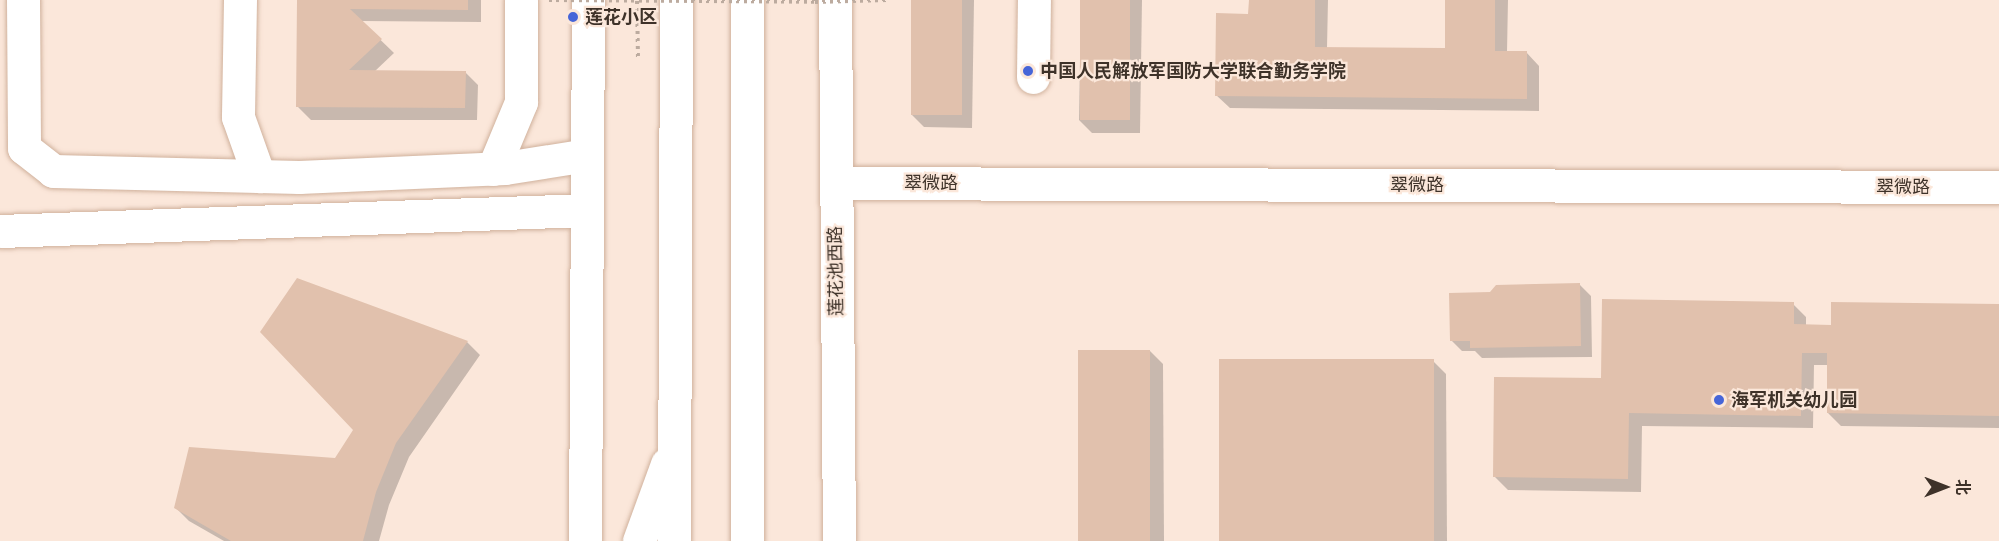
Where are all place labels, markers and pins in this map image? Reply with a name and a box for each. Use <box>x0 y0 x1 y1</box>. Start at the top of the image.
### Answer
place label: 莲花小区 <box>585 6 657 28</box>
marker: 莲花小区 <box>566 10 580 24</box>
place label: 中国人民解放军国防大学联合勤务学院 <box>1040 60 1346 82</box>
marker: 中国人民解放军国防大学联合勤务学院 <box>1021 64 1035 78</box>
place label: 海军机关幼儿园 <box>1731 389 1857 411</box>
marker: 海军机关幼儿园 <box>1712 393 1726 407</box>

